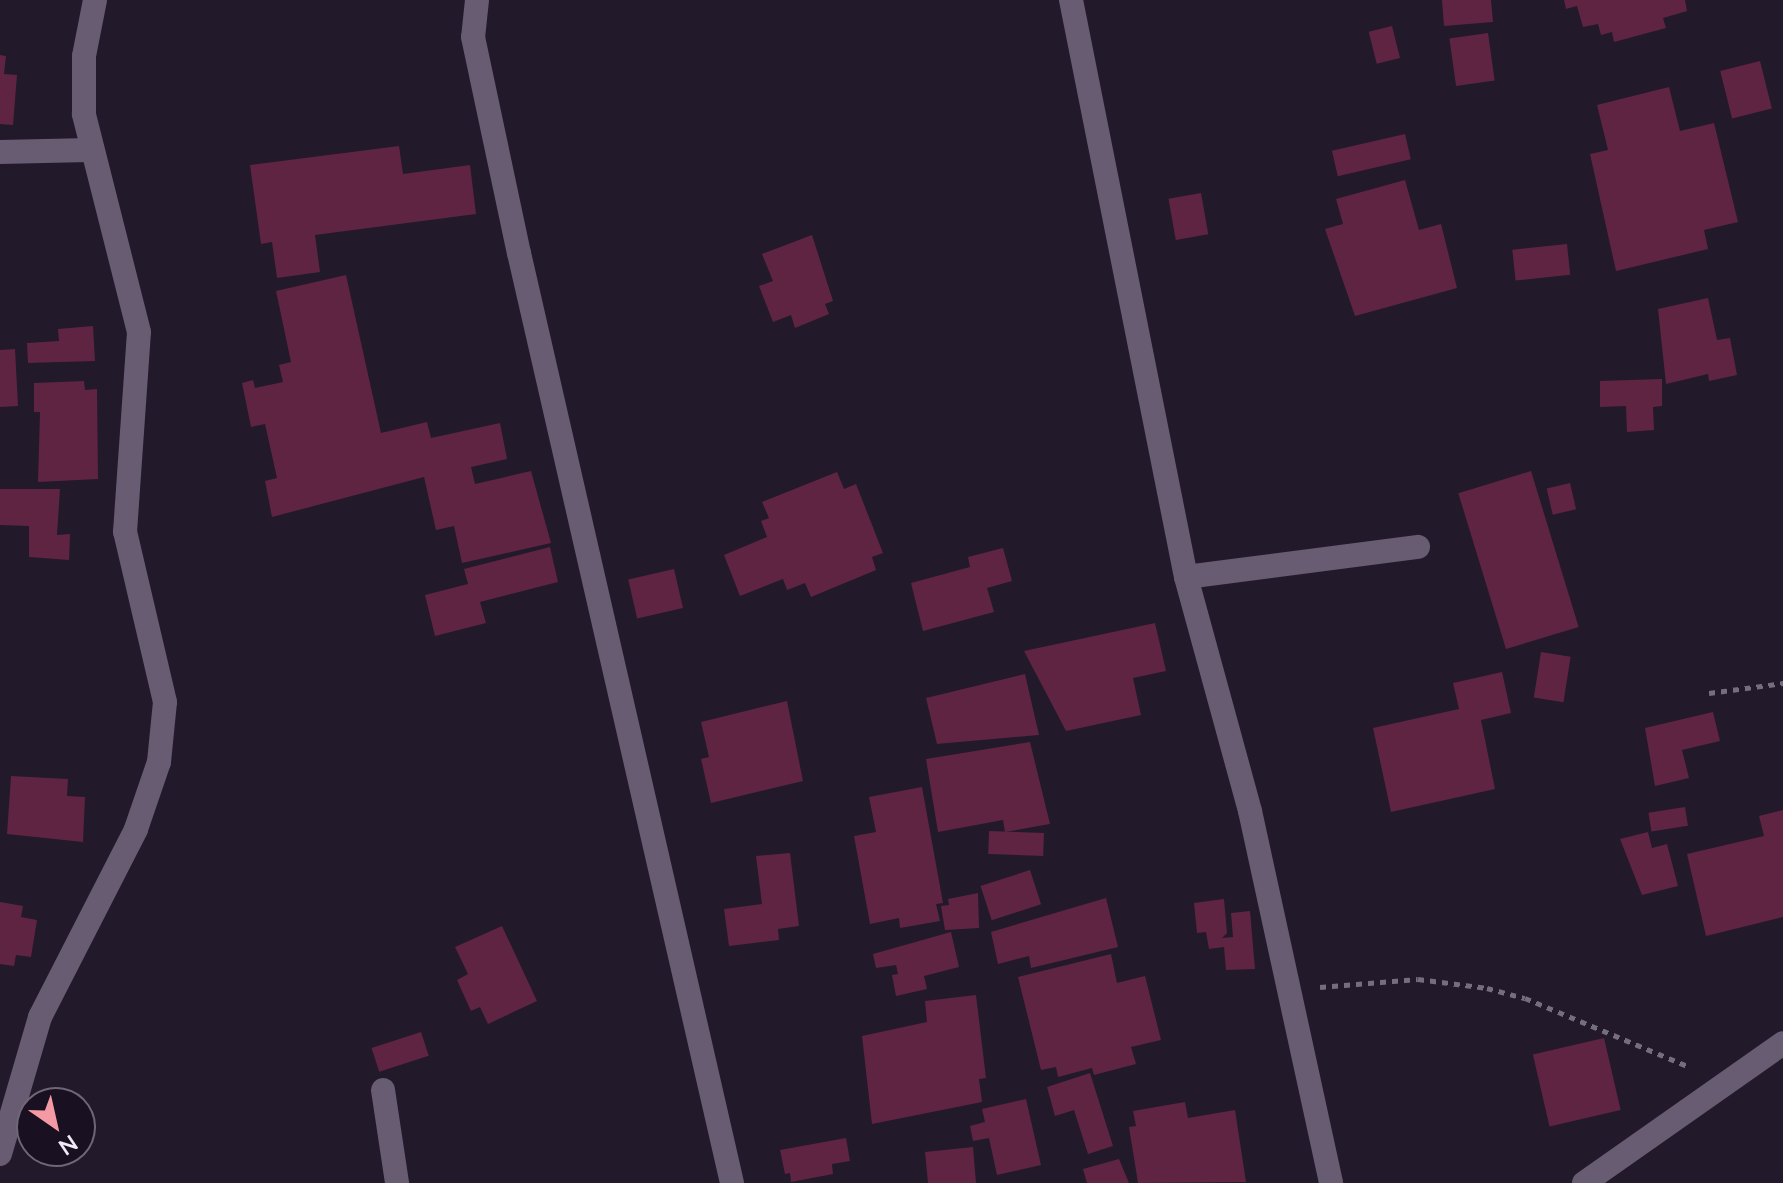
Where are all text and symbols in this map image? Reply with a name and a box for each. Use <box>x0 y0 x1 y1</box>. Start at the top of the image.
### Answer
north arrow <box>16 1087 96 1167</box>
text: N <box>54 1130 83 1162</box>

